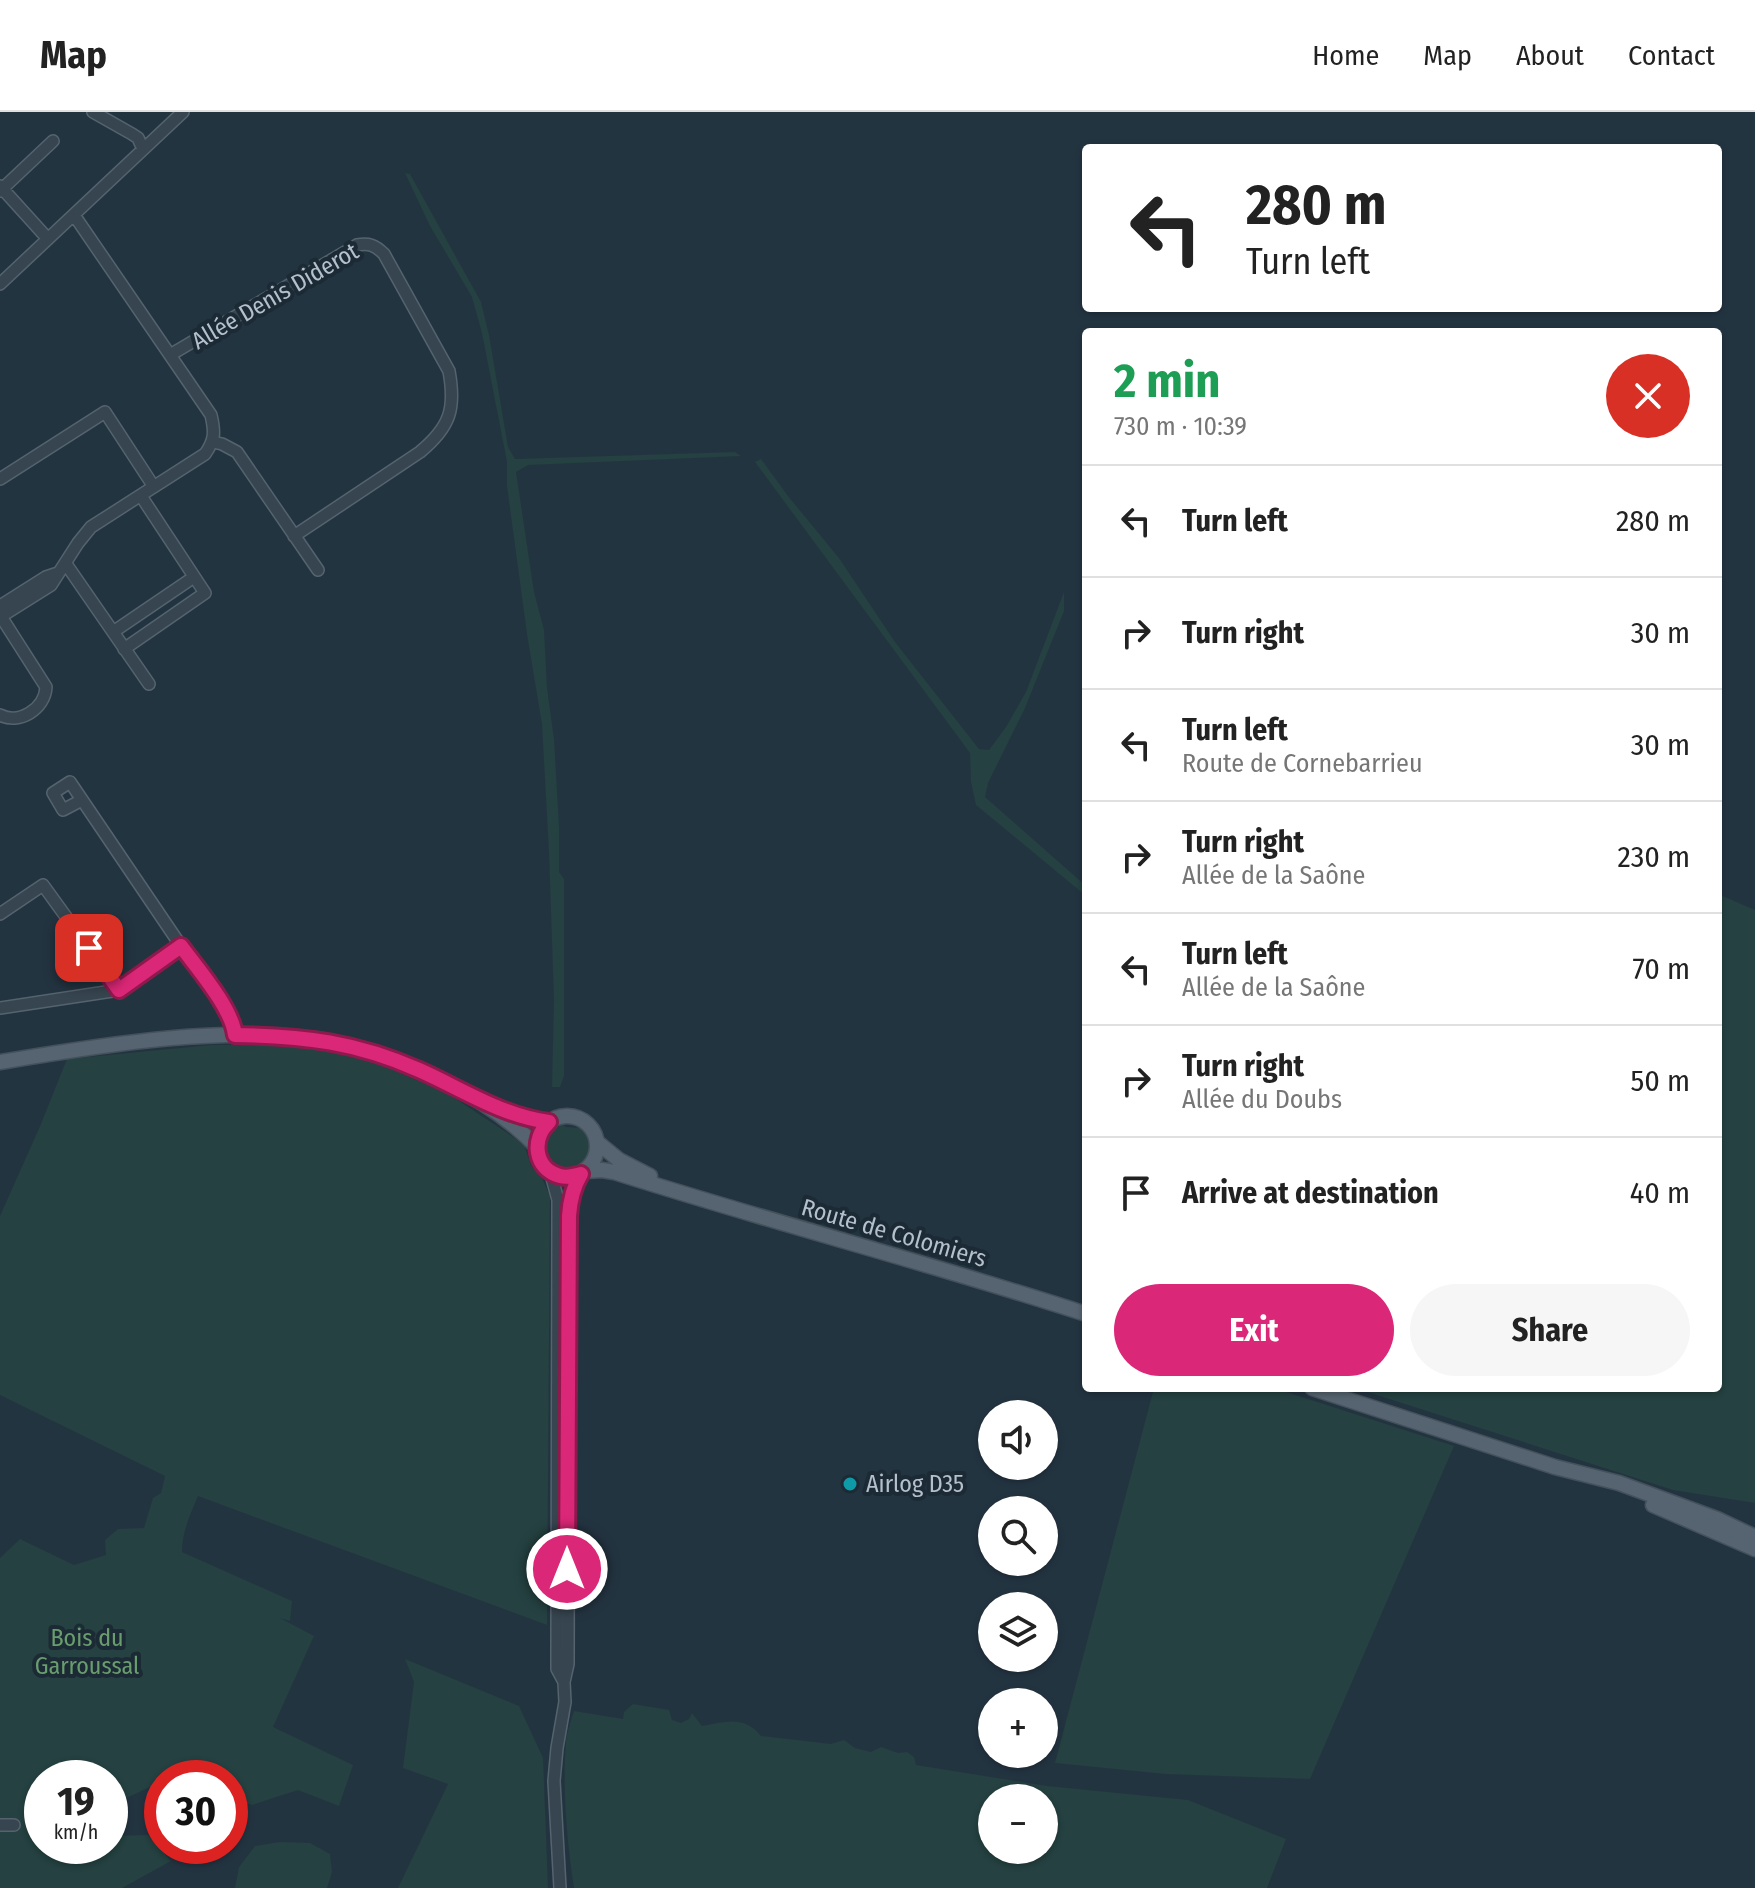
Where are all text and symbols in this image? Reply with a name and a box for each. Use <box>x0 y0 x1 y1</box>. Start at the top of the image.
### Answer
text: Map <box>40 32 107 78</box>
text: Home <box>1312 39 1379 72</box>
text: Map <box>1423 39 1472 72</box>
text: About <box>1516 39 1584 72</box>
text: Contact <box>1628 39 1715 72</box>
text: 280 m <box>1246 172 1386 239</box>
icon: left <box>1114 176 1218 280</box>
street label: Allée Denis Diderot <box>187 237 363 355</box>
text: Turn left <box>1246 240 1370 284</box>
text: 2 min <box>1114 352 1220 410</box>
button: close <box>1606 354 1690 438</box>
text: 730 m · 10:39 <box>1114 411 1247 442</box>
icon: left <box>1114 499 1158 543</box>
text: Turn left <box>1182 503 1288 539</box>
text: 280 m <box>1616 503 1690 539</box>
icon: right <box>1114 611 1158 655</box>
text: Turn right <box>1182 615 1304 651</box>
text: 30 m <box>1631 615 1690 651</box>
text: Turn left <box>1182 712 1288 748</box>
icon: left <box>1114 723 1158 767</box>
text: 30 m <box>1631 727 1690 763</box>
text: Route de Cornebarrieu <box>1182 748 1422 779</box>
text: Turn right <box>1182 824 1304 860</box>
icon: right <box>1114 835 1158 879</box>
text: 230 m <box>1618 839 1690 875</box>
text: Allée de la Saône <box>1182 860 1365 891</box>
pin <box>55 914 123 982</box>
icon: arrive <box>67 926 111 970</box>
text: Turn left <box>1182 936 1288 972</box>
icon: left <box>1114 947 1158 991</box>
text: 70 m <box>1632 951 1690 987</box>
text: Allée de la Saône <box>1182 972 1365 1003</box>
text: Turn right <box>1182 1048 1304 1084</box>
icon: right <box>1114 1059 1158 1103</box>
text: 50 m <box>1630 1063 1690 1099</box>
text: Allée du Doubs <box>1182 1084 1342 1115</box>
icon: arrive <box>1114 1171 1158 1215</box>
text: Arrive at destination <box>1182 1175 1439 1211</box>
text: 40 m <box>1630 1175 1690 1211</box>
street label: Route de Colomiers <box>798 1193 990 1273</box>
button: Exit <box>1114 1284 1394 1376</box>
button: Share <box>1410 1284 1690 1376</box>
map controls <box>978 1400 1058 1864</box>
button: sound <box>978 1400 1058 1480</box>
place label: Airlog D35 <box>866 1470 964 1498</box>
marker: Airlog D35 <box>841 1475 859 1493</box>
button: search <box>978 1496 1058 1576</box>
position arrow <box>525 1527 609 1611</box>
button: layers <box>978 1592 1058 1672</box>
park label: Bois du Garroussal <box>35 1624 139 1680</box>
button: + <box>978 1688 1058 1768</box>
speed limit sign: 30 <box>144 1760 248 1864</box>
text: 19 <box>57 1778 95 1826</box>
button: − <box>978 1784 1058 1864</box>
text: km/h <box>54 1820 98 1844</box>

